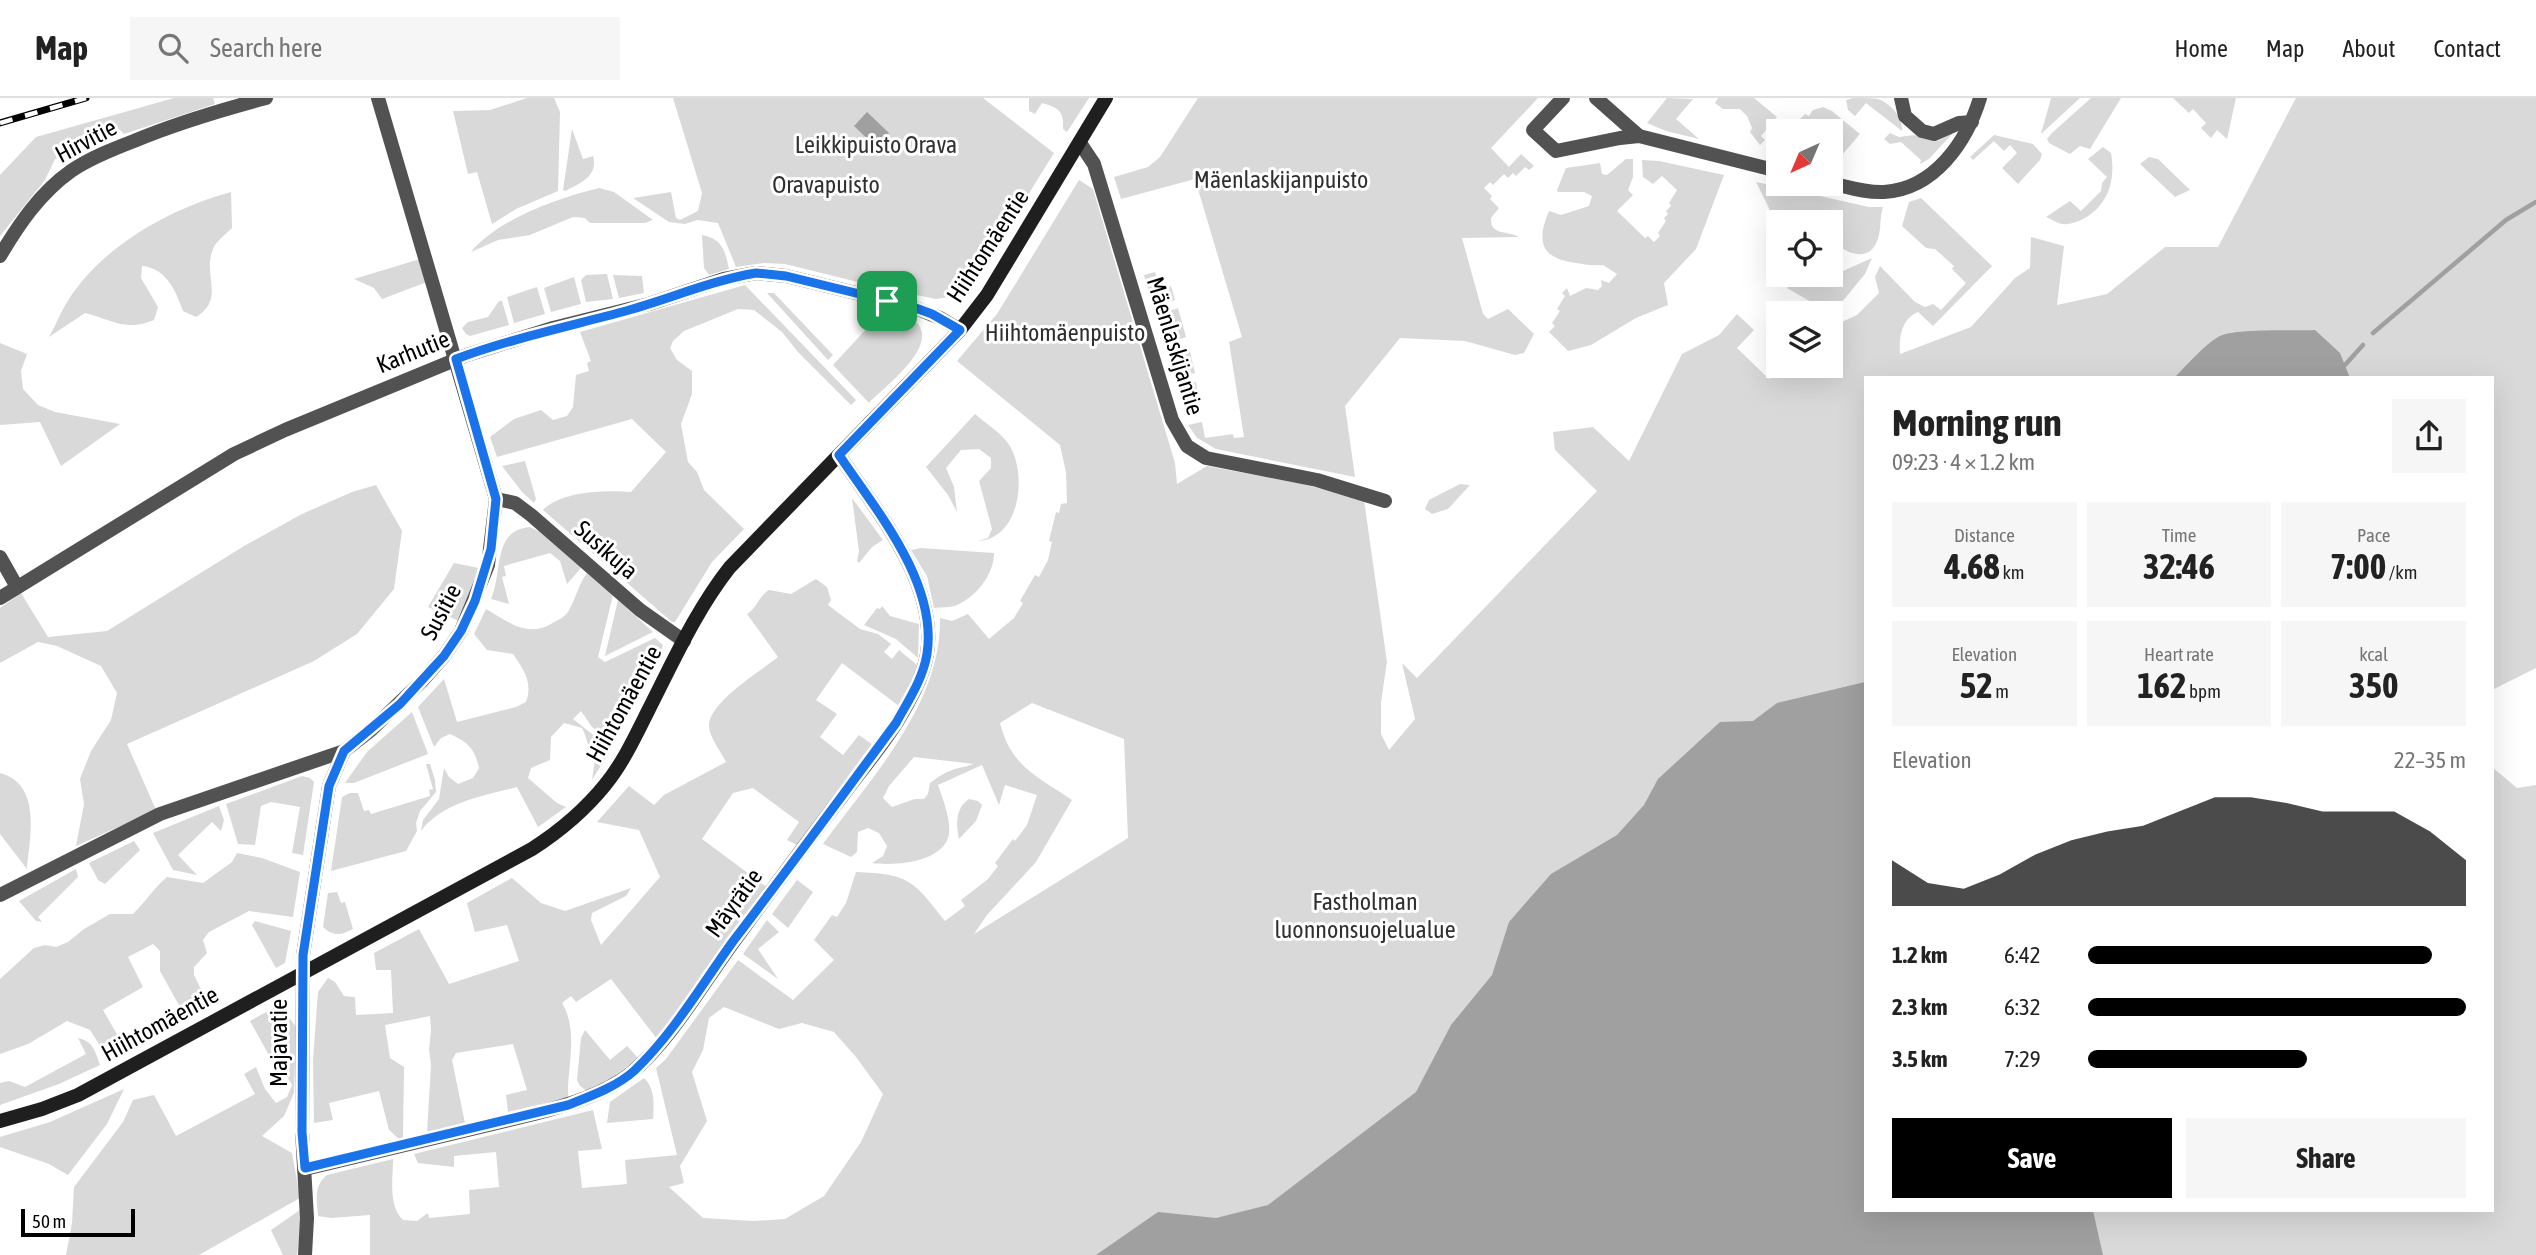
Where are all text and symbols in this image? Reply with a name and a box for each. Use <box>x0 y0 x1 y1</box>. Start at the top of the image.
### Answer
search box <box>130 17 620 80</box>
text: Map <box>35 29 88 67</box>
icon: search <box>154 29 192 67</box>
text: Search here <box>210 33 322 63</box>
text: Home <box>2174 35 2228 62</box>
text: Map <box>2266 35 2304 62</box>
text: About <box>2342 35 2395 62</box>
text: Contact <box>2433 35 2501 62</box>
street label: Hirvitie <box>51 113 121 168</box>
north arrow <box>1766 119 1843 196</box>
map controls <box>1766 119 1843 378</box>
park label: Leikkipuisto Orava <box>795 131 957 158</box>
park label: Mäenlaskijanpuisto <box>1194 166 1368 193</box>
park label: Oravapuisto <box>772 171 880 198</box>
street label: Hiihtomäentie <box>941 184 1034 307</box>
button: locate <box>1766 210 1843 287</box>
pin <box>857 271 917 331</box>
street label: Mäenlaskijantie <box>1142 274 1209 418</box>
icon: arrive <box>868 282 906 320</box>
button: layers <box>1766 301 1843 378</box>
park label: Hiihtomäenpuisto <box>985 319 1145 346</box>
street label: Karhutie <box>372 325 453 378</box>
button: share <box>2392 399 2466 473</box>
text: Morning run <box>1892 401 2062 444</box>
text: 09:23 · 4 × 1.2 km <box>1892 449 2035 475</box>
street label: Susikuja <box>569 515 643 584</box>
text: Distance <box>1954 524 2015 546</box>
text: Time <box>2162 524 2196 546</box>
text: Pace <box>2357 524 2390 546</box>
text: 4.68 <box>1944 546 2000 586</box>
text: 32:46 <box>2143 546 2215 586</box>
text: 7:00 <box>2330 546 2386 586</box>
text: km <box>2000 561 2024 583</box>
text: /km <box>2386 561 2417 583</box>
street label: Susitie <box>415 579 466 644</box>
street label: Hiihtomäentie <box>581 641 667 767</box>
text: Elevation <box>1951 643 2017 665</box>
text: Heart rate <box>2144 643 2214 665</box>
text: kcal <box>2359 643 2388 665</box>
text: 52 <box>1960 665 1993 705</box>
text: 162 <box>2137 665 2187 705</box>
text: 350 <box>2349 665 2398 705</box>
text: m <box>1993 680 2009 702</box>
text: bpm <box>2187 680 2221 702</box>
text: Elevation <box>1892 747 1972 773</box>
text: 22–35 m <box>2394 747 2466 773</box>
street label: Mäyrätie <box>700 863 768 942</box>
park label: Fastholman luonnonsuojelualue <box>1274 888 1456 943</box>
text: 1.2 km <box>1892 942 1948 968</box>
text: 6:42 <box>2004 942 2041 968</box>
street label: Hiihtomäentie <box>97 981 223 1067</box>
text: 2.3 km <box>1892 994 1948 1020</box>
text: 6:32 <box>2004 994 2041 1020</box>
street label: Majavatie <box>265 999 292 1087</box>
text: 3.5 km <box>1892 1046 1948 1072</box>
text: 7:29 <box>2004 1046 2041 1072</box>
button: Save <box>1892 1118 2172 1198</box>
button: Share <box>2186 1118 2466 1198</box>
scale bar <box>21 1206 135 1238</box>
text: 50 m <box>32 1210 66 1232</box>

